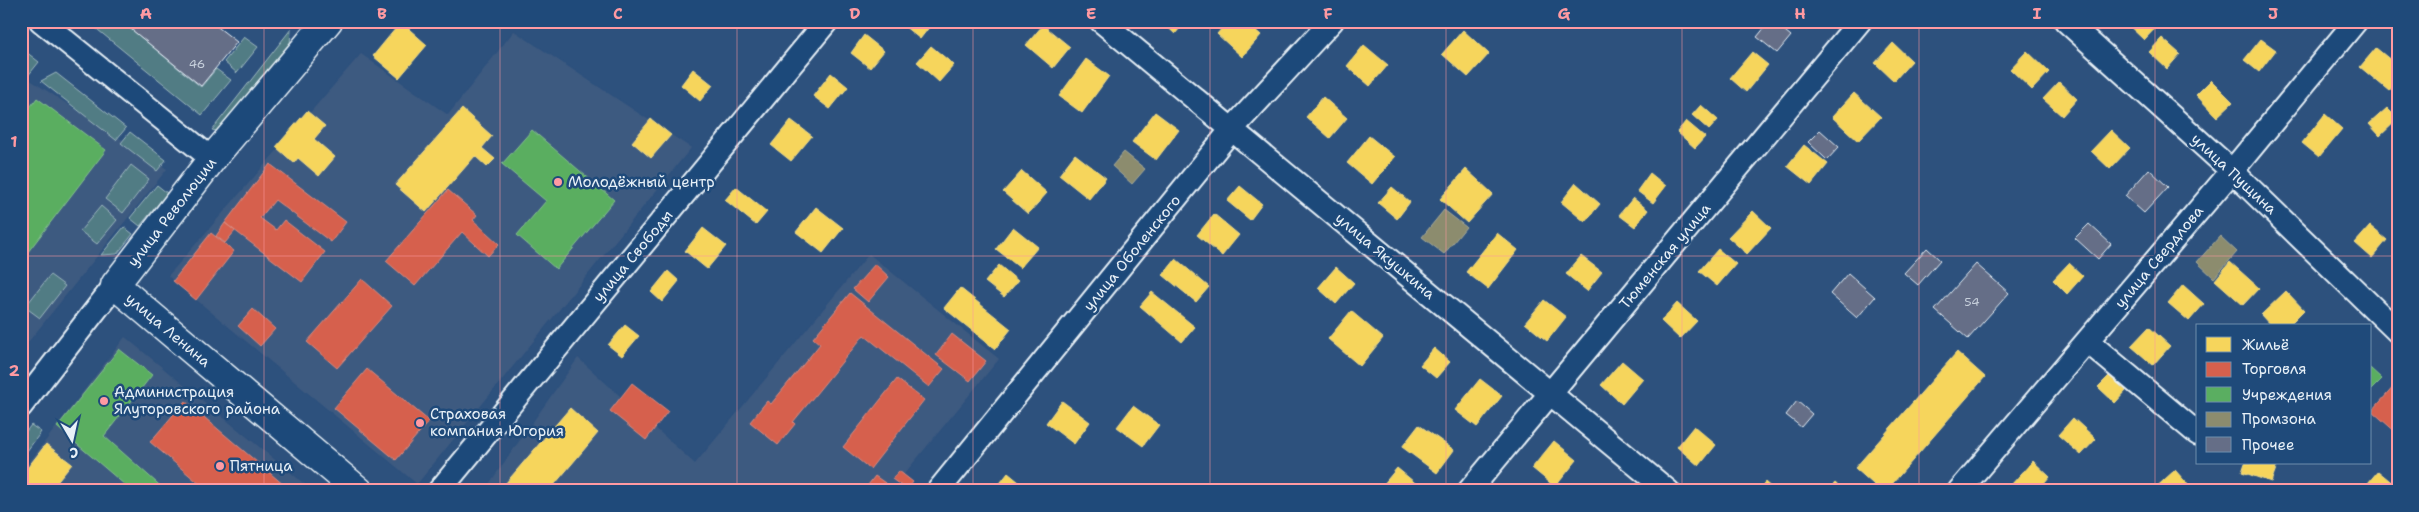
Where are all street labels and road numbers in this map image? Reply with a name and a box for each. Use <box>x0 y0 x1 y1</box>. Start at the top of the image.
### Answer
street label: улица Пущина <box>2187 129 2282 219</box>
street label: улица Революции <box>123 153 221 271</box>
street label: улица Оболенского <box>1079 191 1185 315</box>
street label: Тюменская улица <box>1615 198 1716 313</box>
street label: улица Свердлова <box>2110 201 2208 312</box>
street label: улица Свободы <box>589 206 677 306</box>
street label: улица Якушкина <box>1331 208 1440 304</box>
street label: улица Ленина <box>121 288 215 372</box>

